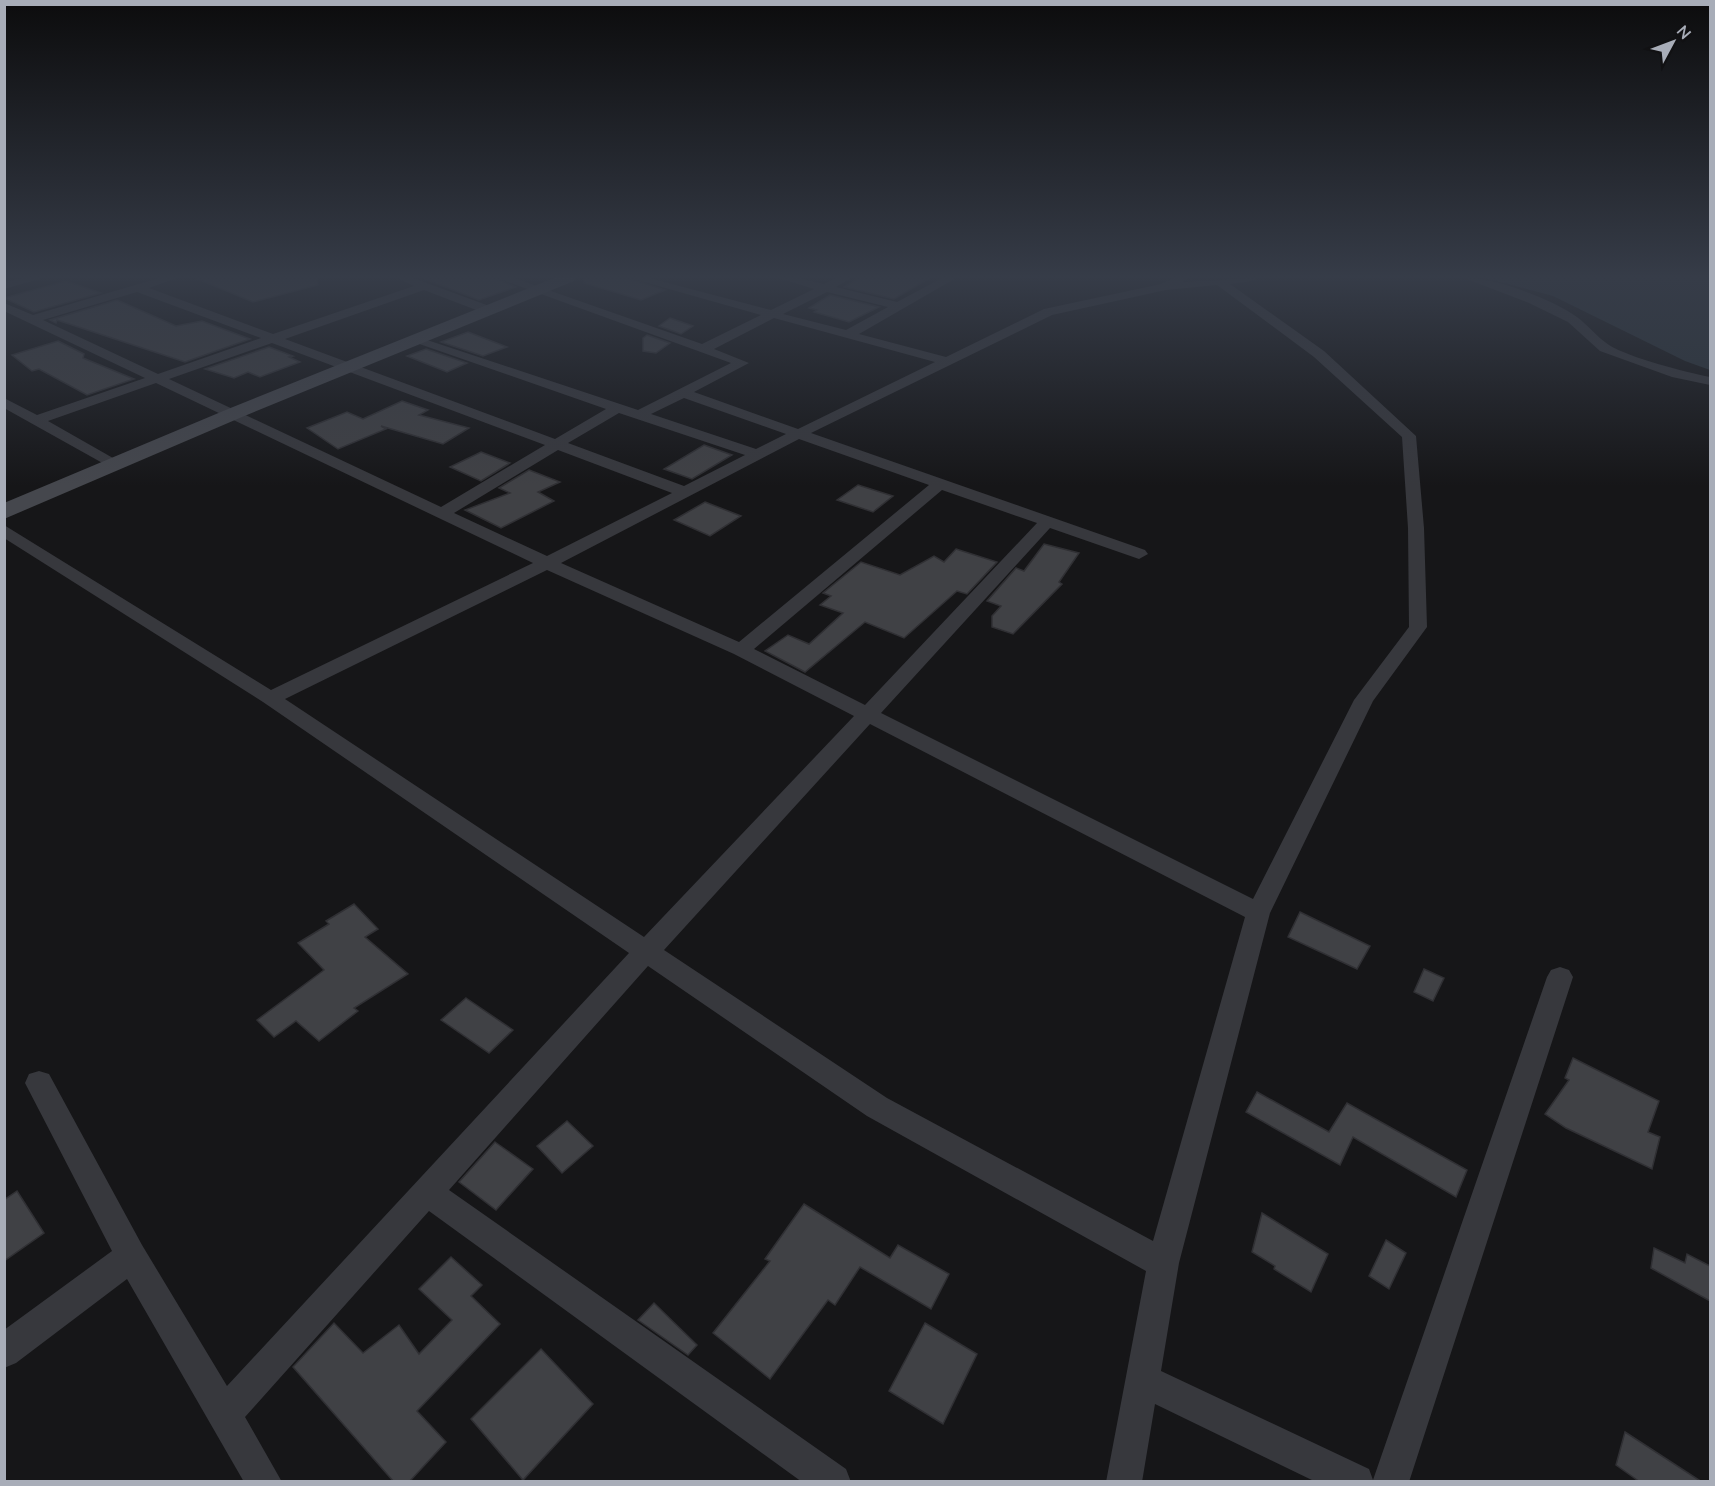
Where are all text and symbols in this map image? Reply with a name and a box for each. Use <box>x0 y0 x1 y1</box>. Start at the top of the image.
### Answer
north arrow <box>1643 12 1703 72</box>
text: N <box>1671 21 1696 45</box>

